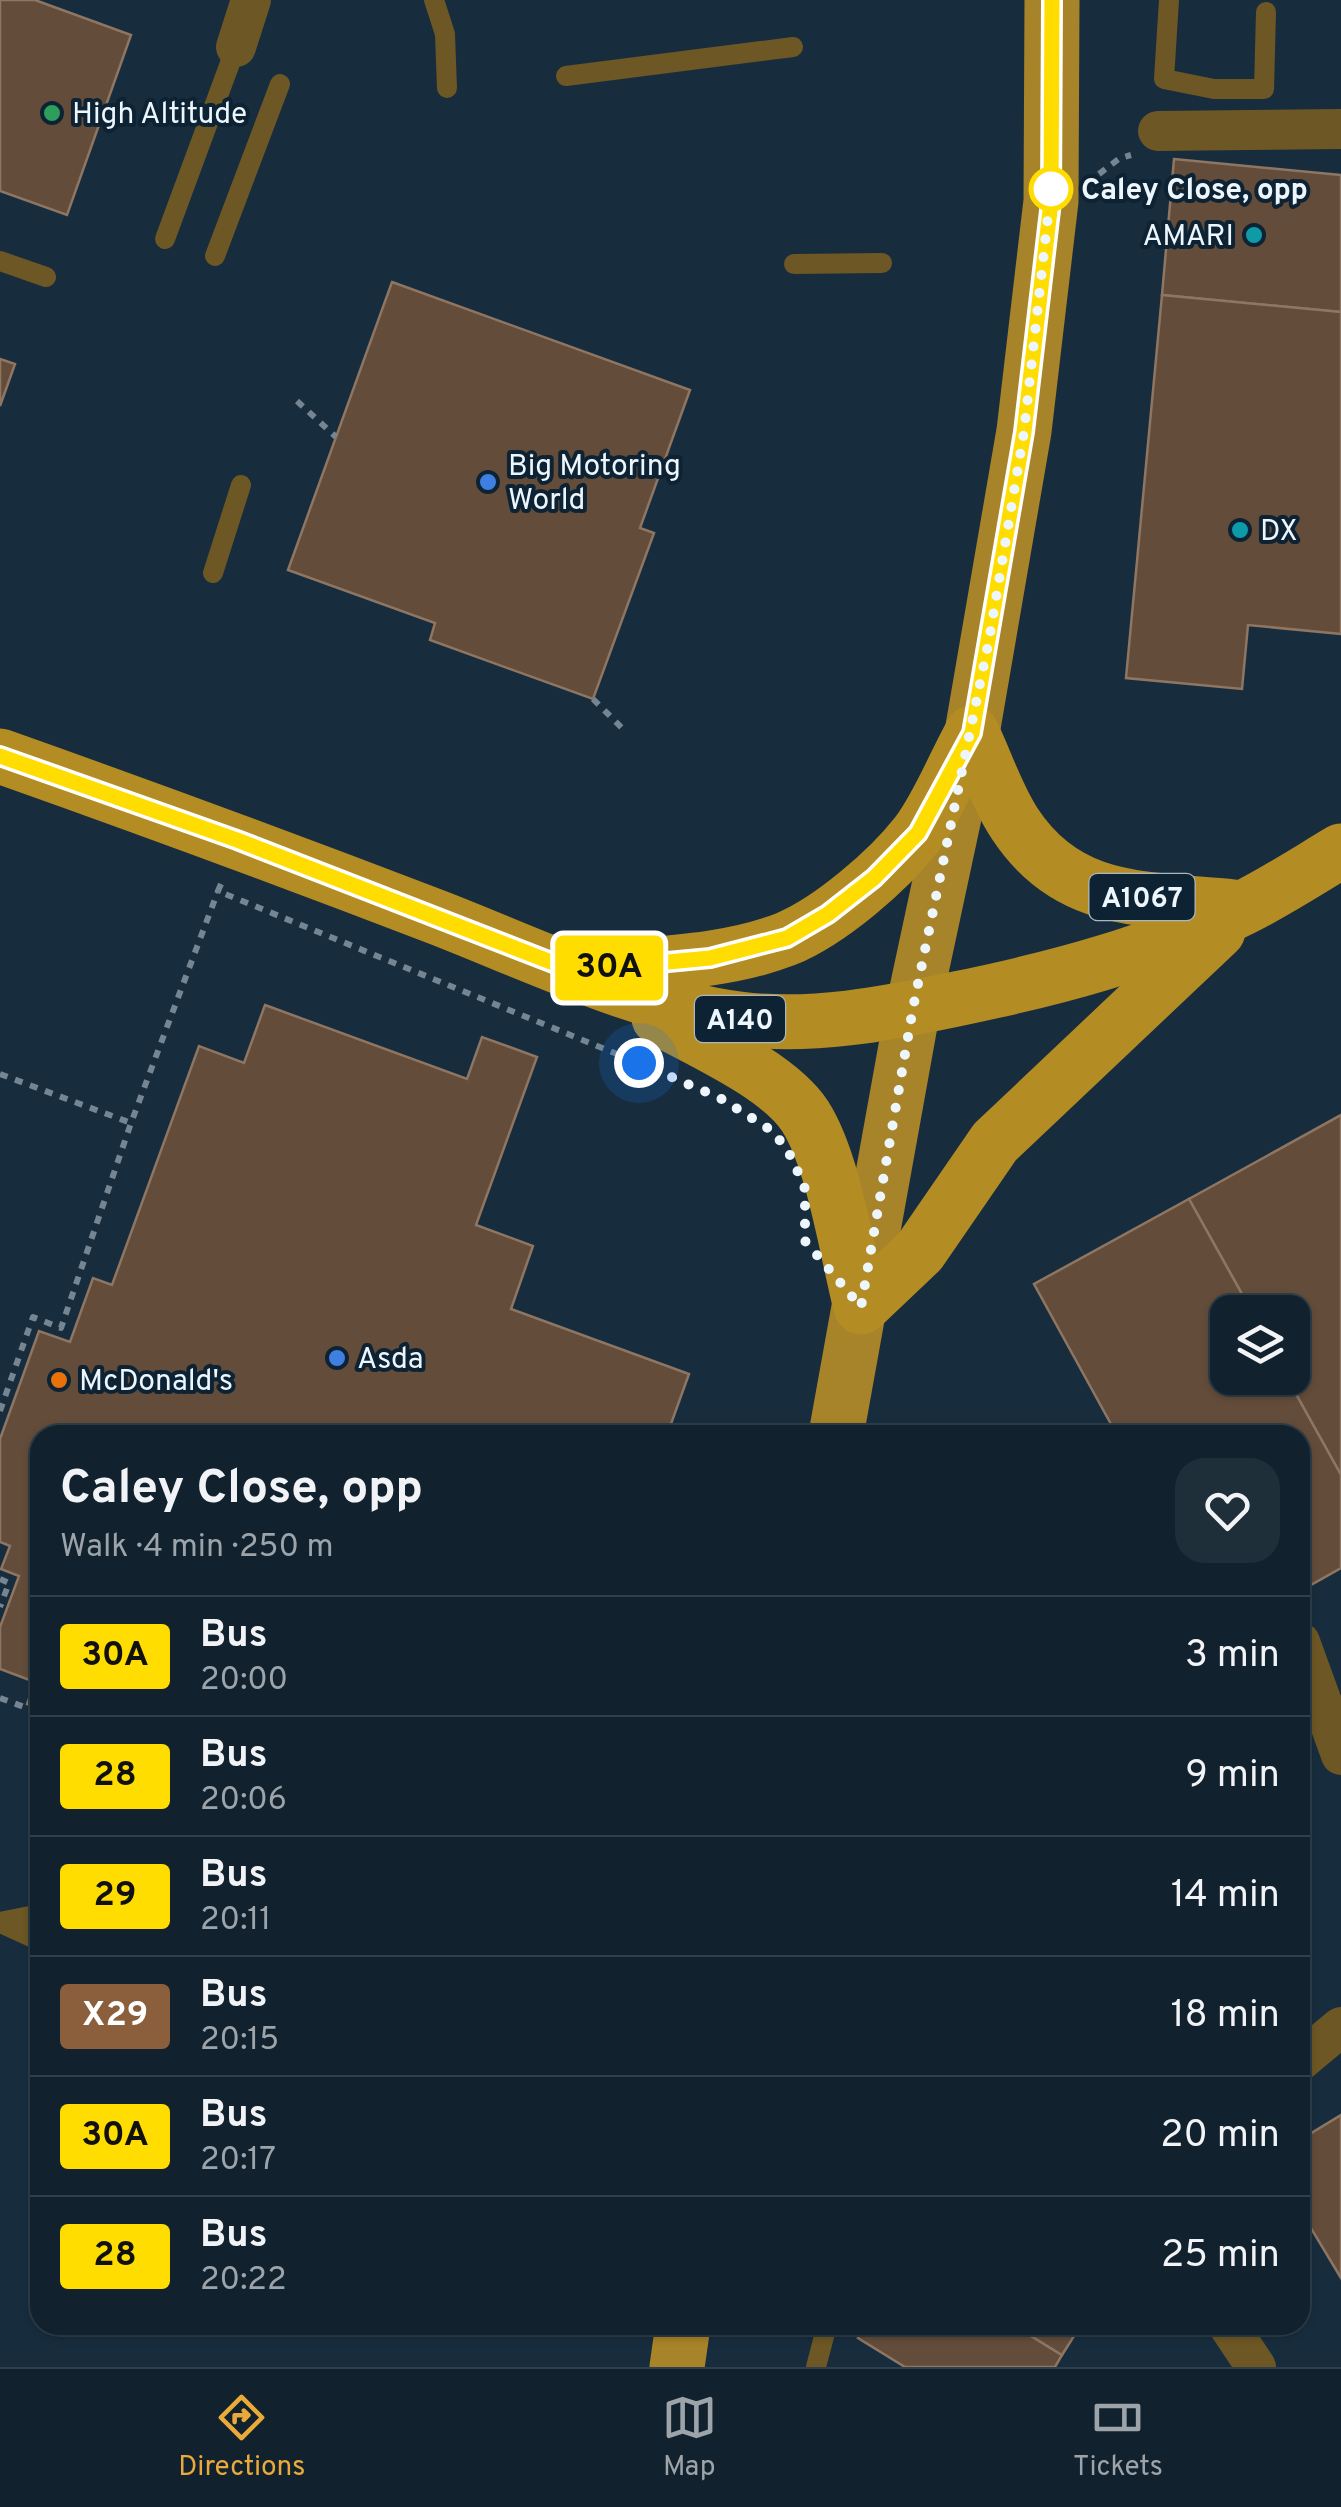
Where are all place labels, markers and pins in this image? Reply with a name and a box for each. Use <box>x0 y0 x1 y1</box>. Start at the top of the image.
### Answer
place label: High Altitude <box>72 97 247 134</box>
marker: High Altitude <box>41 102 63 124</box>
marker: Caley Close, opp <box>1030 168 1072 210</box>
place label: Caley Close, opp <box>1081 173 1308 210</box>
place label: AMARI <box>1142 219 1234 256</box>
marker: AMARI <box>1243 224 1265 246</box>
place label: Big Motoring World <box>508 449 681 520</box>
marker: Big Motoring World <box>477 471 499 493</box>
place label: DX <box>1260 514 1298 551</box>
marker: DX <box>1229 519 1251 541</box>
place label: Asda <box>357 1342 424 1379</box>
marker: Asda <box>326 1347 348 1369</box>
place label: McDonald's <box>79 1364 233 1401</box>
marker: McDonald's <box>48 1369 70 1391</box>

